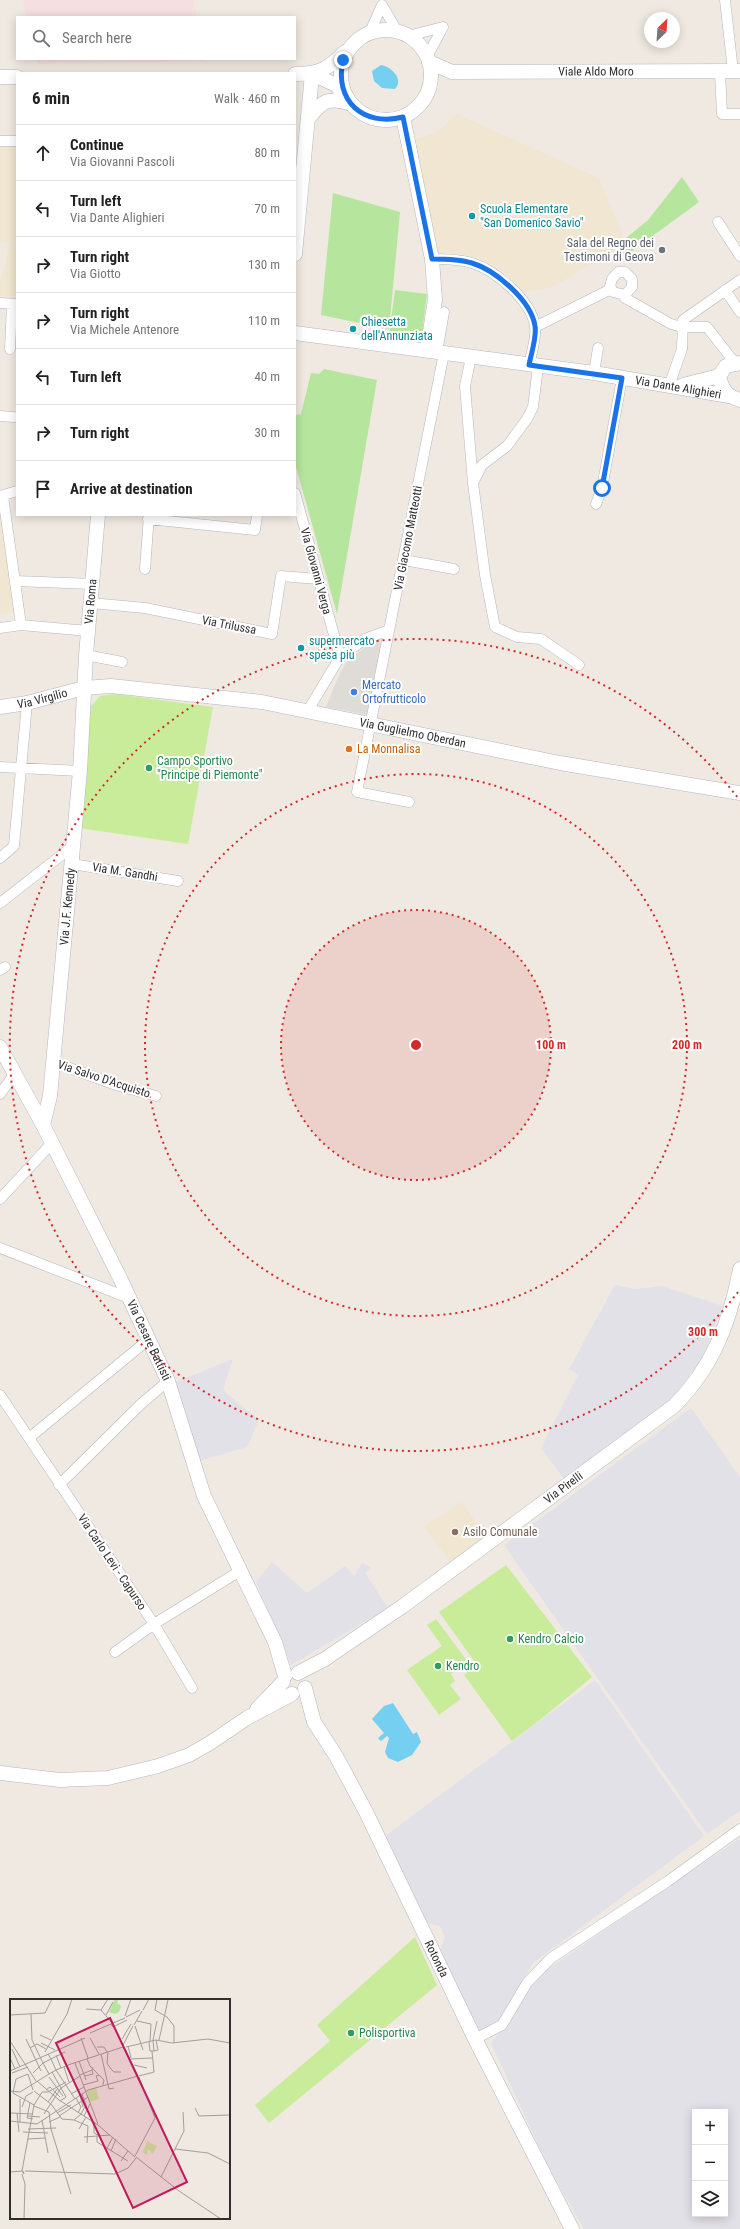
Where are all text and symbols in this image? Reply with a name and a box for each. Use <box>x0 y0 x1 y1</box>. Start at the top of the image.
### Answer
north arrow <box>644 12 680 48</box>
search box <box>16 16 296 60</box>
icon: search <box>30 27 52 49</box>
text: Search here <box>62 29 132 47</box>
route end <box>334 51 352 69</box>
street label: Viale Aldo Moro <box>558 64 634 79</box>
text: 6 min <box>32 88 70 108</box>
text: Walk · 460 m <box>214 91 280 106</box>
text: Continue <box>70 136 124 154</box>
icon: ahead <box>32 142 54 164</box>
text: 80 m <box>254 145 280 160</box>
text: Via Giovanni Pascoli <box>70 154 175 169</box>
text: Turn left <box>70 192 121 210</box>
icon: left <box>32 198 54 220</box>
text: 70 m <box>254 201 280 216</box>
place label: Scuola Elementare "San Domenico Savio" <box>480 202 584 230</box>
text: Via Dante Alighieri <box>70 210 165 225</box>
marker: Scuola Elementare "San Domenico Savio" <box>467 211 477 221</box>
place label: Sala del Regno dei Testimoni di Geova <box>564 236 654 264</box>
marker: Sala del Regno dei Testimoni di Geova <box>657 245 667 255</box>
text: Turn right <box>70 248 129 266</box>
icon: right <box>32 254 54 276</box>
text: 130 m <box>248 257 280 272</box>
text: Via Giotto <box>70 266 121 281</box>
text: Turn right <box>70 304 129 322</box>
icon: right <box>32 310 54 332</box>
text: 110 m <box>248 313 280 328</box>
place label: Chiesetta dell'Annunziata <box>361 315 433 343</box>
text: Via Michele Antenore <box>70 322 179 337</box>
marker: Chiesetta dell'Annunziata <box>348 324 358 334</box>
icon: left <box>32 366 54 388</box>
text: Turn left <box>70 368 121 386</box>
text: 40 m <box>254 369 280 384</box>
street label: Via Dante Alighieri <box>634 373 722 402</box>
icon: right <box>32 422 54 444</box>
text: Turn right <box>70 424 129 442</box>
text: 30 m <box>254 425 280 440</box>
icon: arrive <box>32 478 54 500</box>
route start <box>593 479 611 497</box>
text: Arrive at destination <box>70 480 193 498</box>
street label: Via Giacomo Matteotti <box>391 484 425 592</box>
street label: Via Giovanni Verga <box>298 526 334 616</box>
street label: Via Roma <box>82 578 100 625</box>
street label: Via Trilussa <box>201 613 258 637</box>
place label: supermercato spesa più <box>309 634 374 662</box>
marker: supermercato spesa più <box>296 643 306 653</box>
place label: Mercato Ortofrutticolo <box>362 678 426 706</box>
street label: Via Virgilio <box>16 686 69 711</box>
marker: Mercato Ortofrutticolo <box>349 687 359 697</box>
street label: Via Guglielmo Oberdan <box>358 715 467 751</box>
place label: La Monnalisa <box>357 742 421 756</box>
marker: La Monnalisa <box>344 744 354 754</box>
place label: Campo Sportivo "Principe di Piemonte" <box>157 754 263 782</box>
marker: Campo Sportivo "Principe di Piemonte" <box>144 763 154 773</box>
street label: Via M. Gandhi <box>91 860 159 884</box>
street label: Via J.F. Kennedy <box>57 867 78 946</box>
centre of rings <box>409 1038 423 1052</box>
text: 100 m <box>536 1038 566 1052</box>
text: 200 m <box>672 1038 702 1052</box>
street label: Via Salvo D'Acquisto <box>56 1057 152 1101</box>
street label: Via Cesare Battisti <box>124 1298 174 1383</box>
text: 300 m <box>688 1325 718 1339</box>
street label: Via Pirelli <box>541 1469 586 1507</box>
street label: Via Carlo Levi - Capurso <box>75 1511 149 1613</box>
place label: Asilo Comunale <box>463 1525 538 1539</box>
marker: Asilo Comunale <box>450 1527 460 1537</box>
place label: Kendro Calcio <box>518 1632 584 1646</box>
marker: Kendro Calcio <box>505 1634 515 1644</box>
place label: Kendro <box>446 1659 479 1673</box>
marker: Kendro <box>433 1661 443 1671</box>
street label: Rotonda <box>422 1938 451 1980</box>
inset map <box>10 1999 230 2219</box>
place label: Polisportiva <box>359 2026 416 2040</box>
marker: Polisportiva <box>346 2028 356 2038</box>
map controls <box>692 2109 728 2217</box>
button: + <box>692 2109 728 2145</box>
button: − <box>692 2145 728 2181</box>
button: layers <box>692 2181 728 2217</box>

